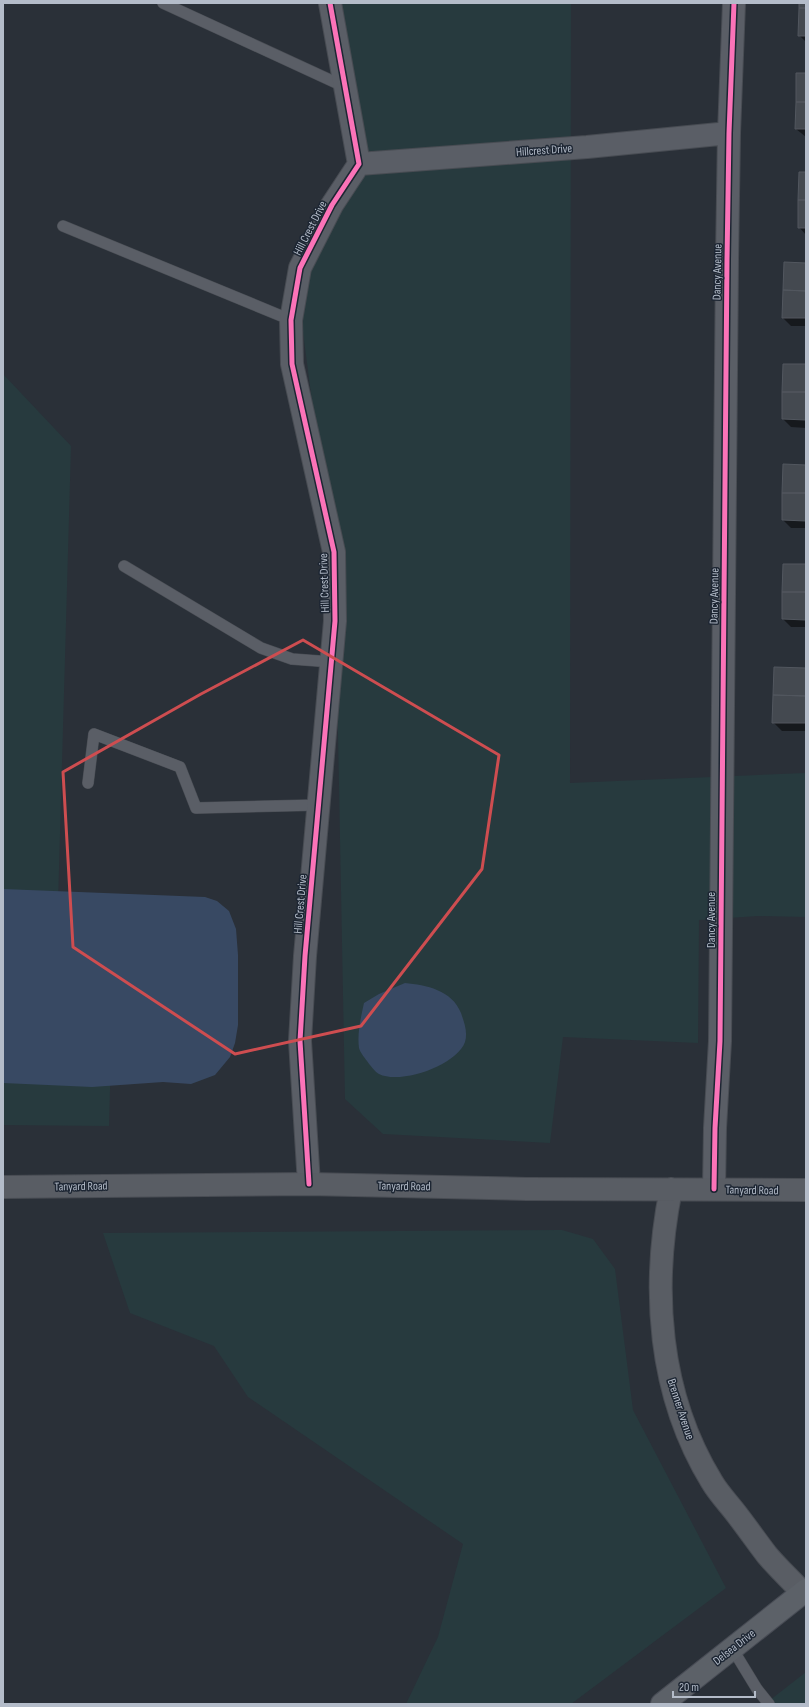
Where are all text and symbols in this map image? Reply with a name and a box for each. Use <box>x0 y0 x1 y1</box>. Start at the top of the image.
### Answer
street label: Hillcrest Drive <box>515 141 573 160</box>
street label: Hill Crest Drive <box>290 198 331 258</box>
street label: Dancy Avenue <box>710 244 725 300</box>
street label: Hill Crest Drive <box>316 553 333 613</box>
street label: Dancy Avenue <box>707 568 722 624</box>
street label: Hill Crest Drive <box>290 874 311 934</box>
street label: Dancy Avenue <box>704 892 719 948</box>
street label: Tanyard Road <box>54 1179 108 1194</box>
street label: Tanyard Road <box>377 1179 431 1194</box>
street label: Tanyard Road <box>725 1183 779 1198</box>
street label: Brenner Avenue <box>664 1377 697 1442</box>
street label: Delsea Drive <box>710 1626 759 1669</box>
scale bar <box>673 1673 755 1699</box>
text: 20 m <box>679 1680 699 1695</box>

